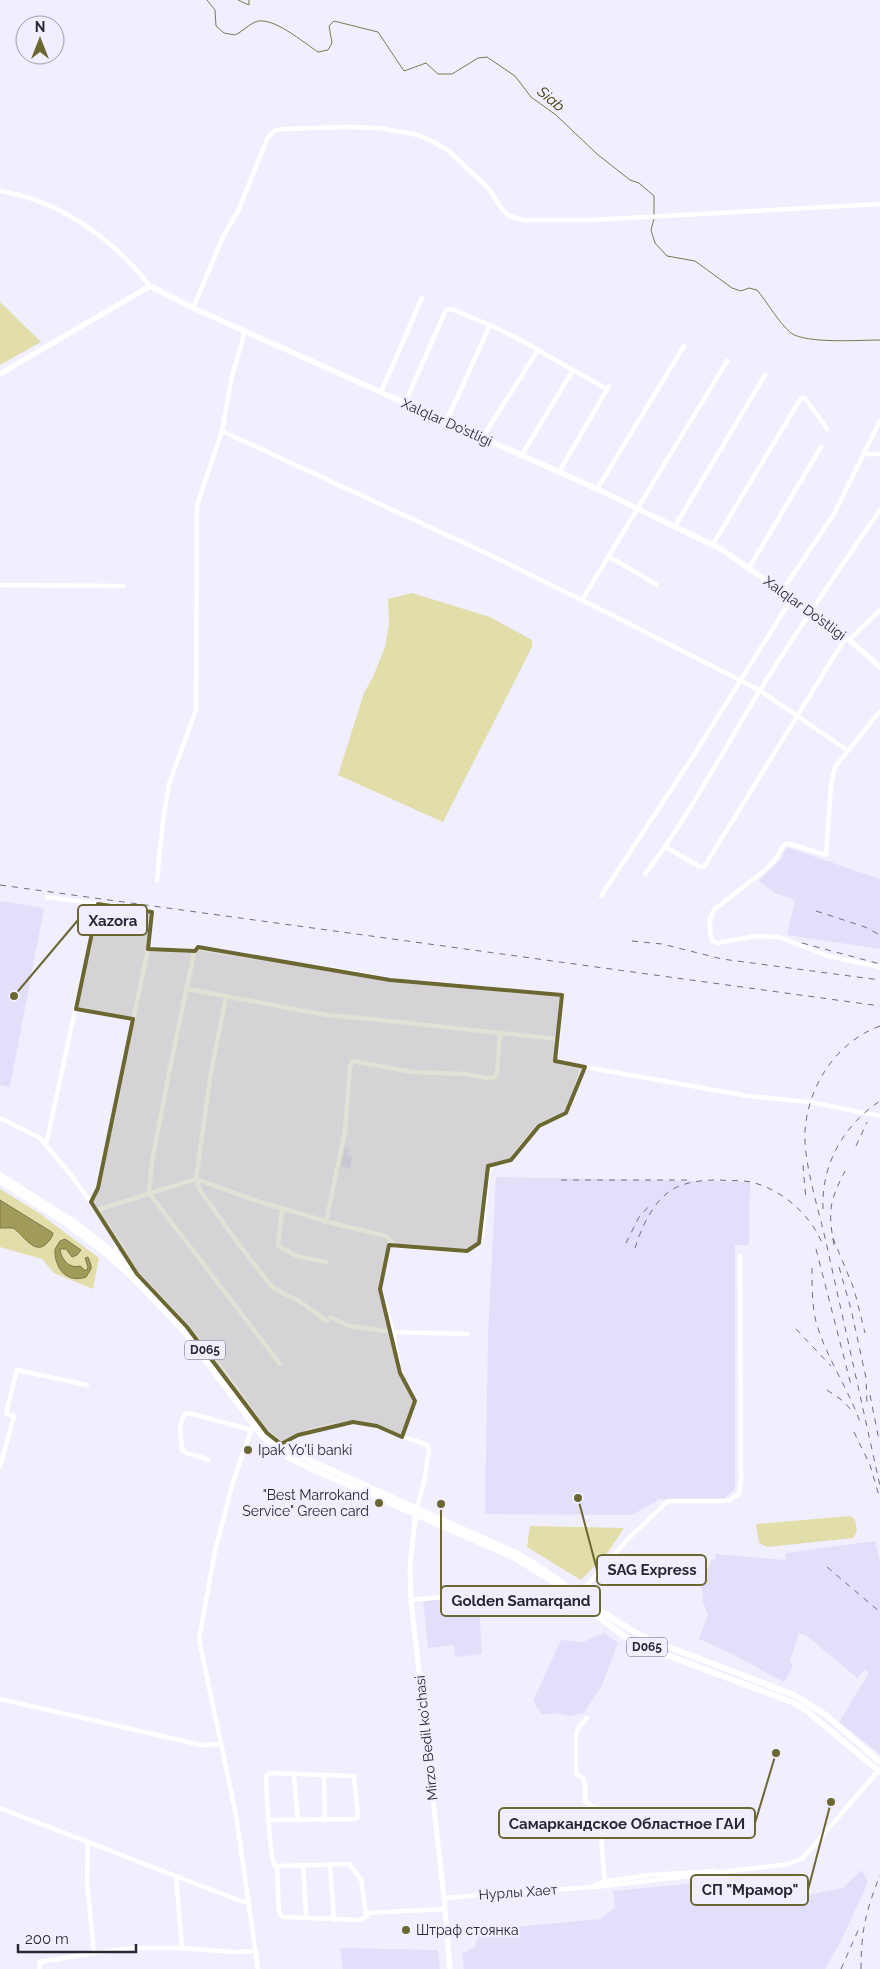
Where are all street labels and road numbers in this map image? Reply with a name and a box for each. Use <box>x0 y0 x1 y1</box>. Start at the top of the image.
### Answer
street label: Xalqlar Do’stligi <box>399 395 495 449</box>
street label: Xalqlar Do’stligi <box>761 573 849 643</box>
road number: D065 <box>185 1340 225 1360</box>
road number: D065 <box>627 1638 667 1656</box>
street label: Mirzo Bedil ko'chasi <box>411 1675 441 1801</box>
street label: Нурлы Хает <box>478 1881 558 1903</box>

